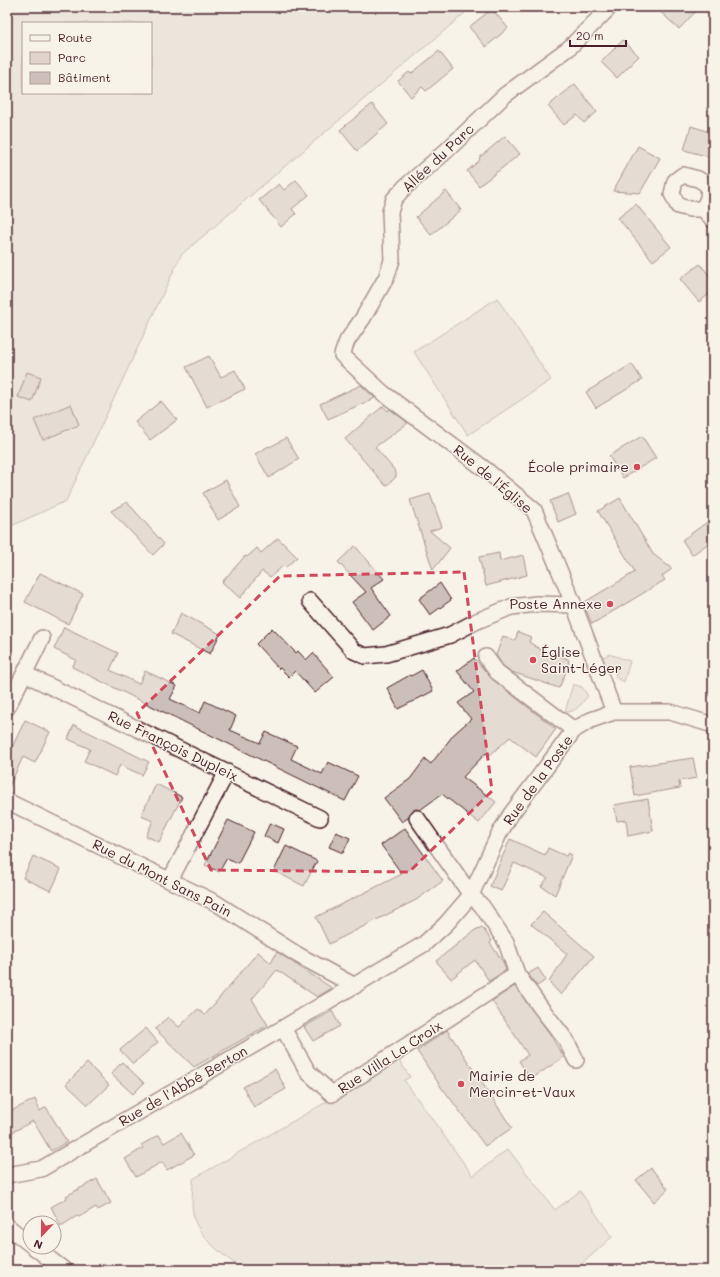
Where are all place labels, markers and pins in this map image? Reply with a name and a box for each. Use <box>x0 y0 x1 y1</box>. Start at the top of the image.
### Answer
place label: École primaire <box>528 457 629 476</box>
marker: École primaire <box>632 462 642 472</box>
place label: Poste Annexe <box>509 594 602 613</box>
marker: Poste Annexe <box>605 599 615 609</box>
place label: Église Saint-Léger <box>541 642 622 677</box>
marker: Église Saint-Léger <box>528 655 538 665</box>
place label: Mairie de Mercin-et-Vaux <box>469 1066 575 1101</box>
marker: Mairie de Mercin-et-Vaux <box>456 1079 466 1089</box>

